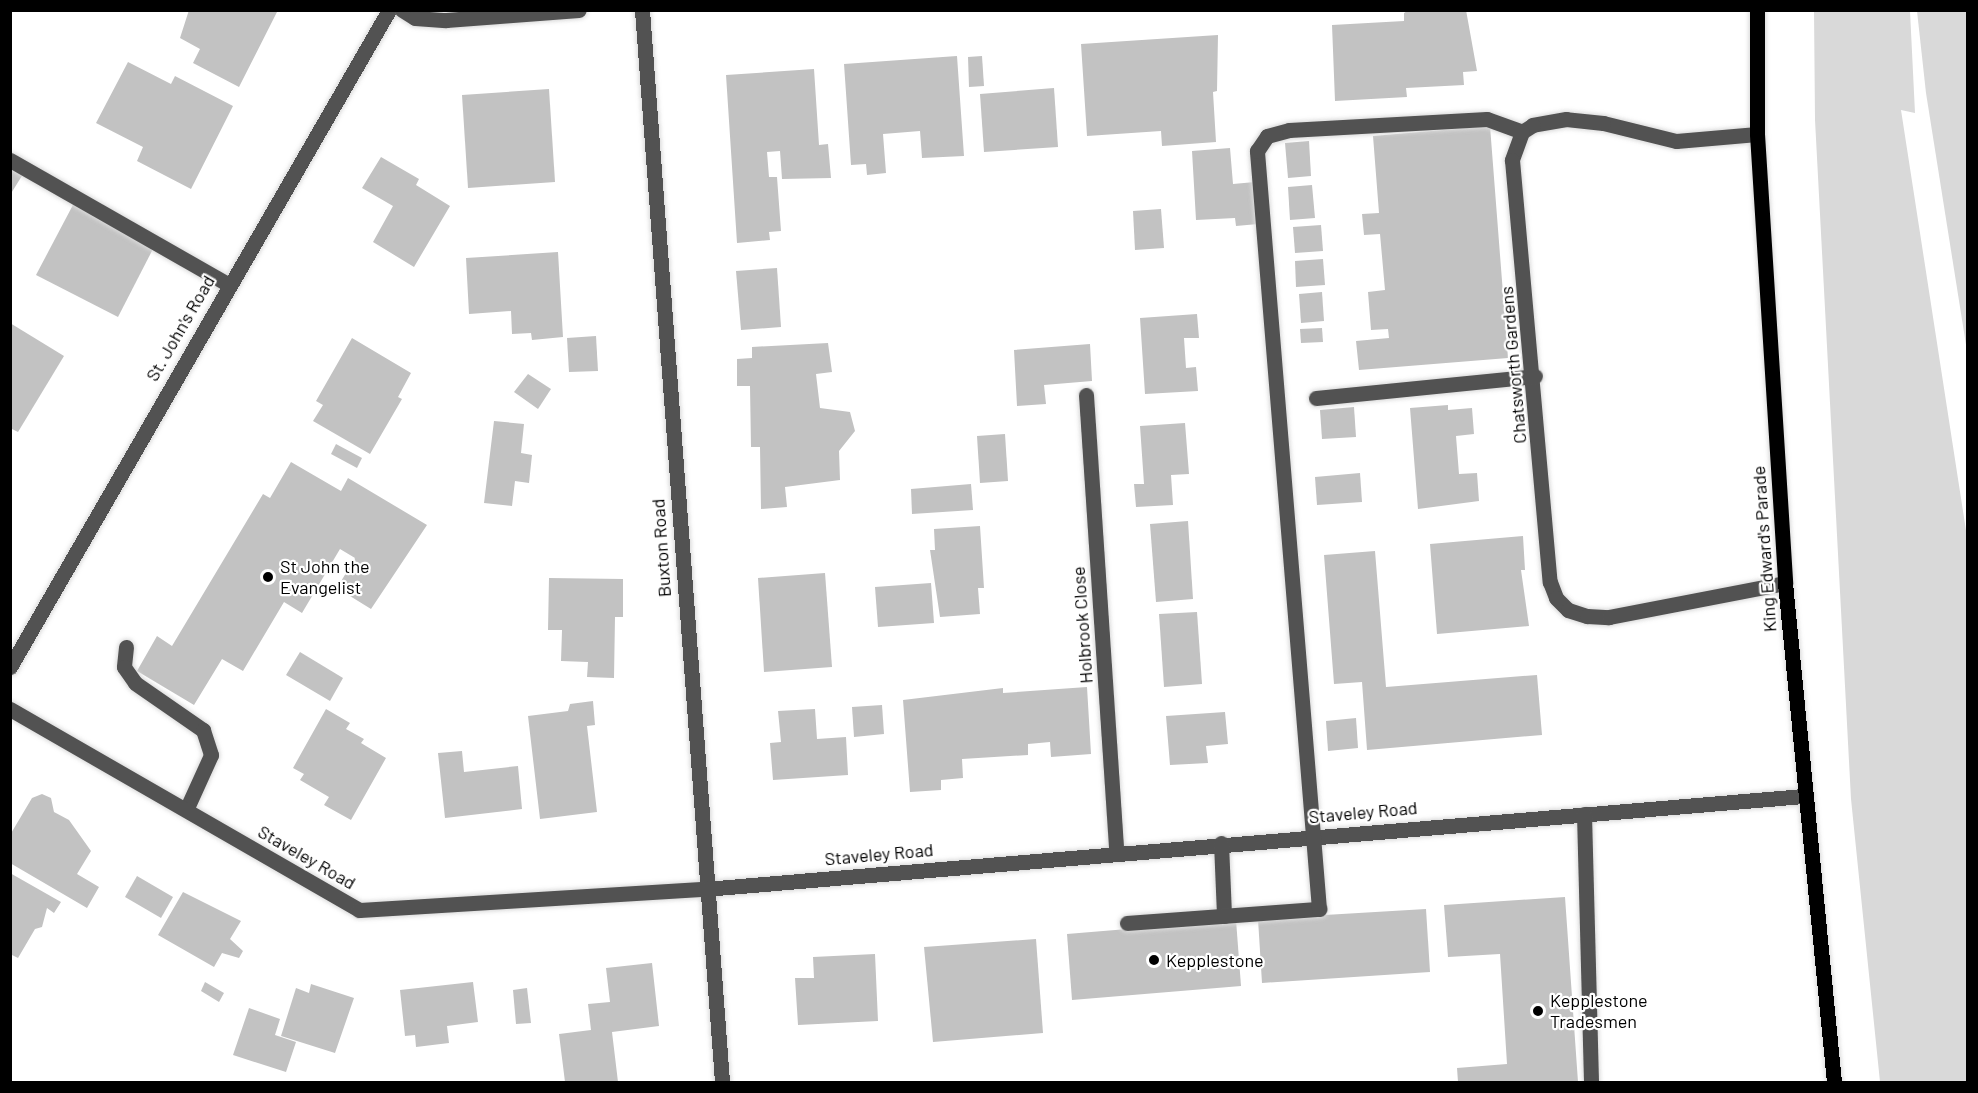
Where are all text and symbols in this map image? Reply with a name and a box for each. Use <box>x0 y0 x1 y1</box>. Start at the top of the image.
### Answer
street label: St. John's Road <box>141 271 219 385</box>
street label: Chatsworth Gardens <box>1495 285 1531 445</box>
street label: King Edward's Parade <box>1747 465 1781 633</box>
street label: Buxton Road <box>647 498 675 598</box>
place label: St John the Evangelist <box>280 556 370 598</box>
street label: Holbrook Close <box>1067 566 1097 684</box>
marker: St John the Evangelist <box>261 570 275 584</box>
street label: Staveley Road <box>1308 796 1418 828</box>
street label: Staveley Road <box>254 820 360 894</box>
street label: Staveley Road <box>824 838 934 870</box>
place label: Kepplestone <box>1166 949 1264 971</box>
marker: Kepplestone <box>1147 953 1161 967</box>
place label: Kepplestone Tradesmen <box>1550 990 1648 1032</box>
marker: Kepplestone Tradesmen <box>1531 1004 1545 1018</box>

